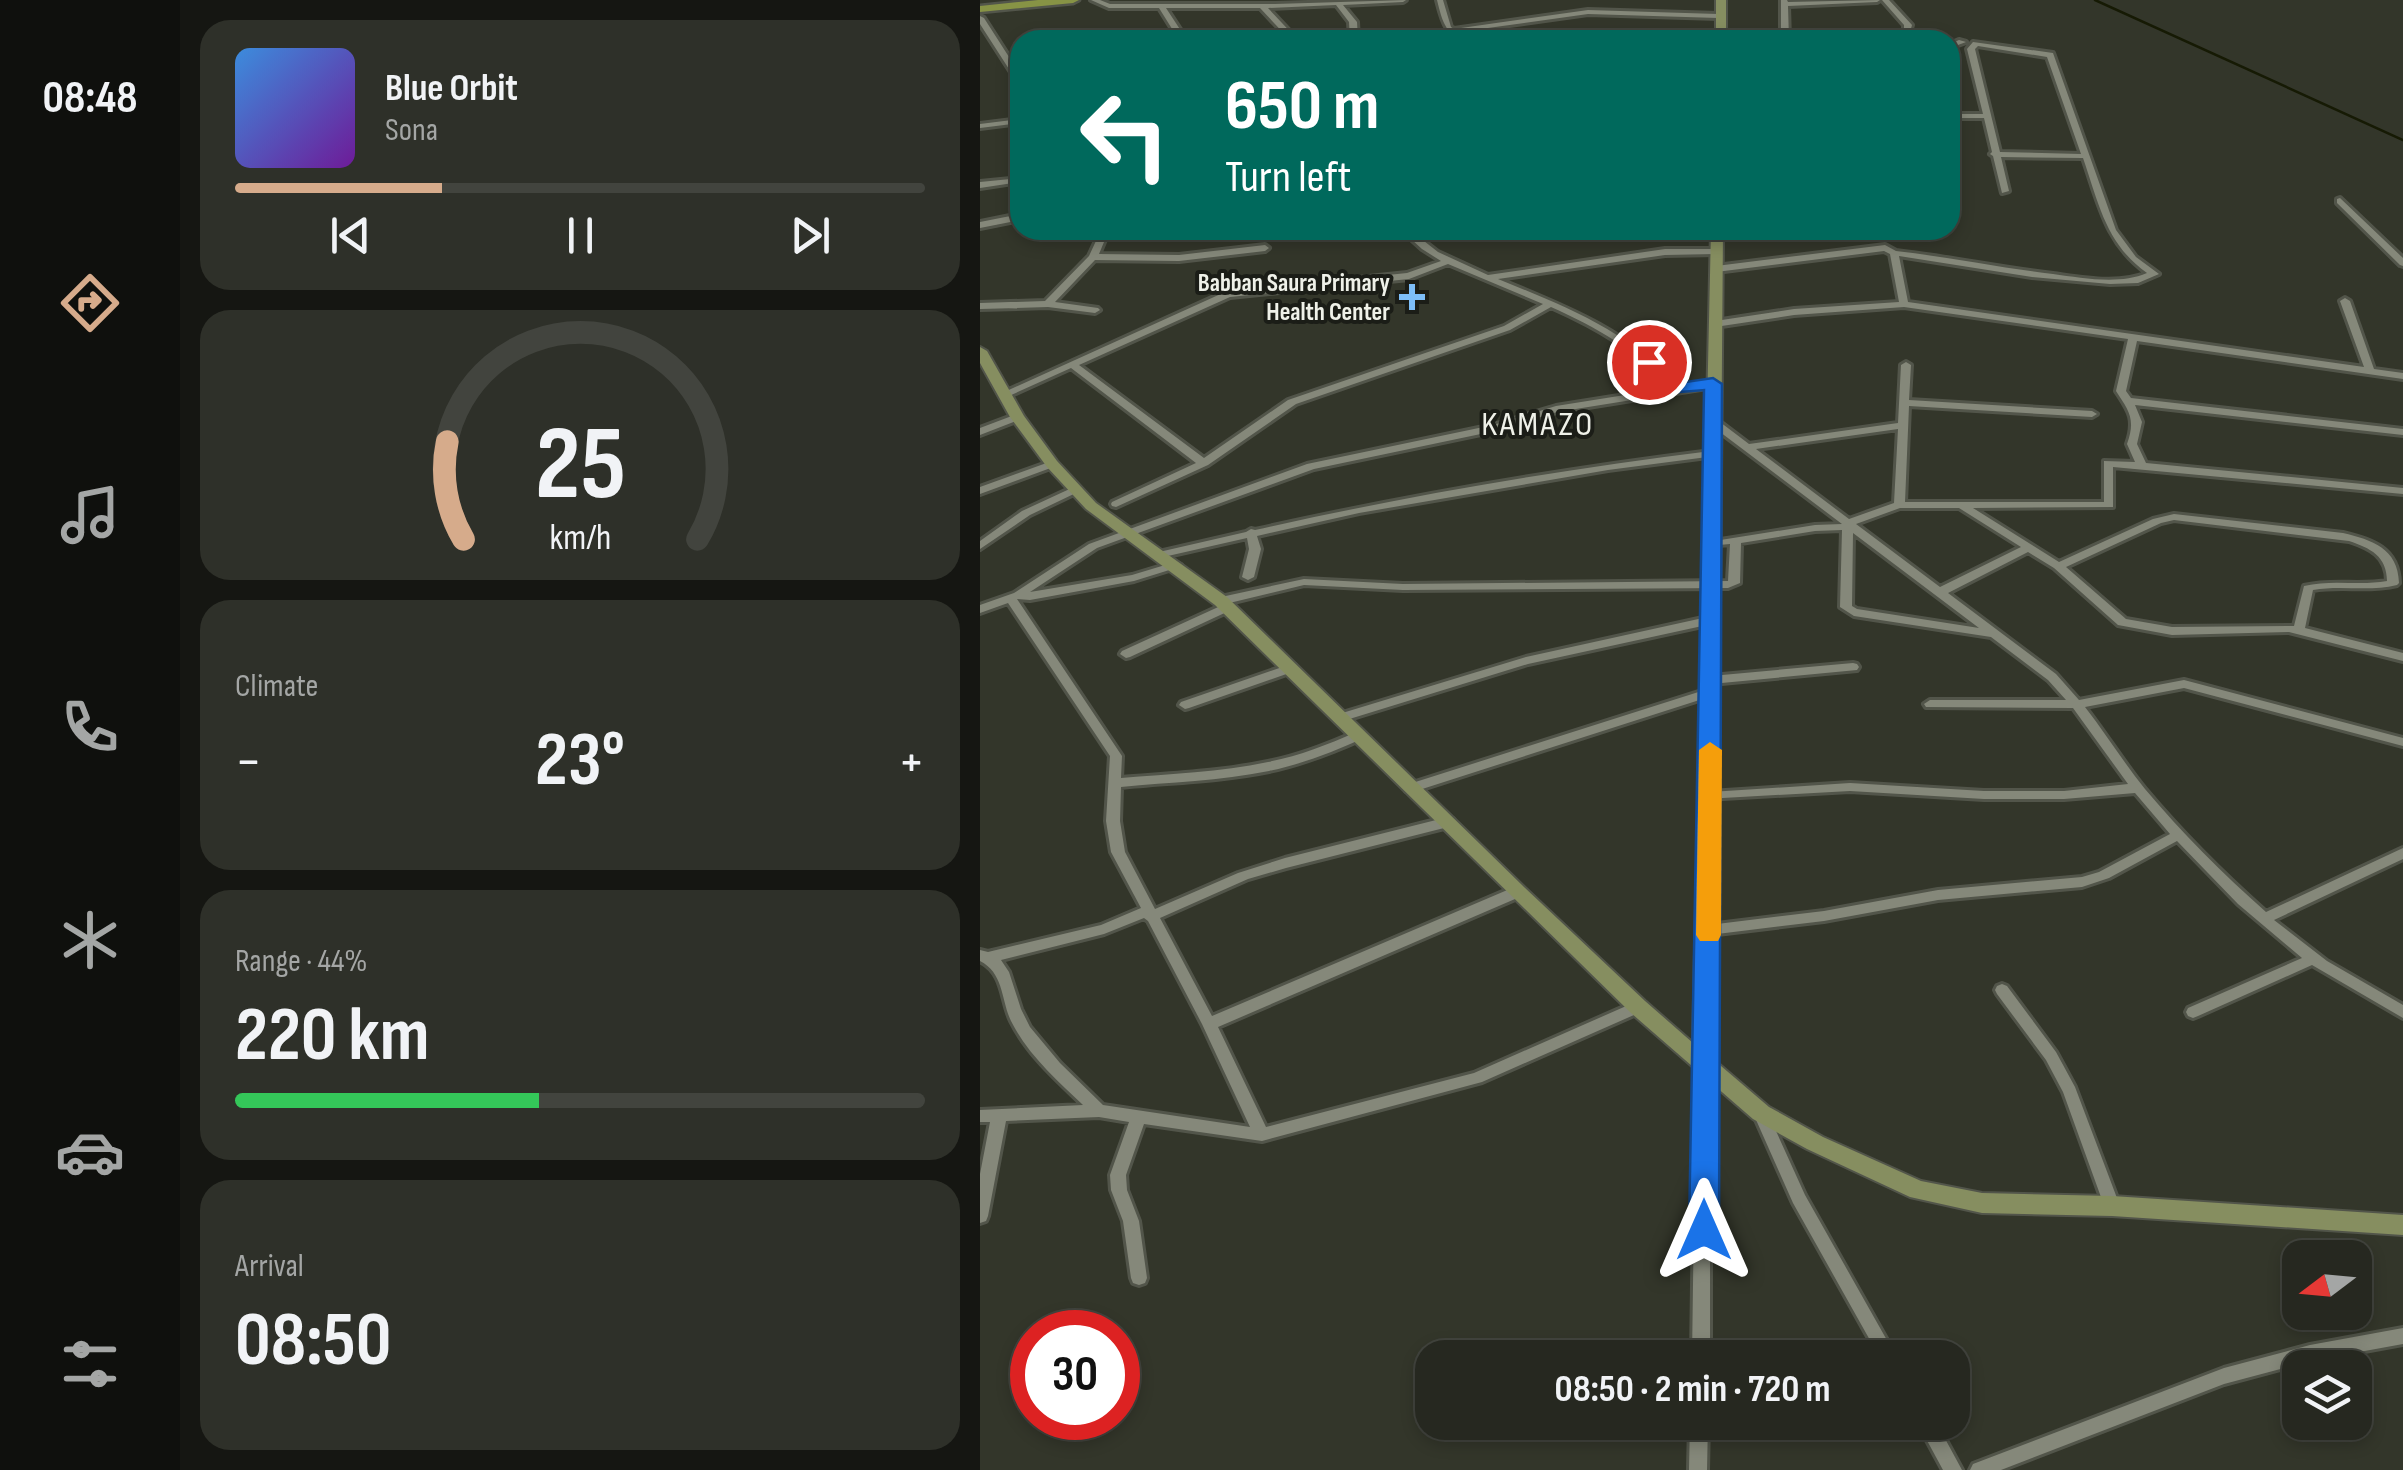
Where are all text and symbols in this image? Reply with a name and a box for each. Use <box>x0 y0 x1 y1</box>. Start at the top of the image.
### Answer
text: 650 m <box>1225 65 1379 149</box>
text: Blue Orbit <box>385 66 518 111</box>
icon: left <box>1060 70 1190 200</box>
text: 08:48 <box>43 71 137 126</box>
text: Sona <box>385 111 438 150</box>
text: Turn left <box>1225 150 1351 205</box>
icon: previous <box>323 208 378 263</box>
icon: pause <box>553 208 608 263</box>
icon: next <box>783 208 838 263</box>
icon: directions <box>55 268 125 338</box>
place label: Babban Saura Primary Health Center <box>1198 268 1391 328</box>
marker: Babban Saura Primary Health Center <box>1399 284 1425 310</box>
pin <box>1607 320 1692 405</box>
icon: arrive <box>1622 335 1677 390</box>
text: 25 <box>534 403 626 528</box>
district label: KAMAZO <box>1481 403 1595 446</box>
icon: music <box>55 480 125 550</box>
text: km/h <box>549 517 611 560</box>
text: Climate <box>235 667 318 706</box>
icon: phone <box>55 692 125 762</box>
text: 23° <box>535 716 625 807</box>
text: − <box>235 729 262 796</box>
text: + <box>898 729 925 796</box>
icon: climate <box>55 905 125 975</box>
text: Range · 44% <box>235 942 367 981</box>
text: 220 km <box>235 991 430 1082</box>
icon: car <box>55 1117 125 1187</box>
position arrow <box>1652 1178 1756 1282</box>
north arrow <box>2282 1240 2372 1330</box>
map controls <box>2282 1240 2372 1440</box>
text: Arrival <box>235 1247 304 1286</box>
text: 08:50 <box>235 1296 391 1387</box>
speed limit sign: 30 <box>1010 1310 1140 1440</box>
icon: filters <box>55 1329 125 1399</box>
button: layers <box>2282 1350 2372 1440</box>
text: 08:50 · 2 min · 720 m <box>1555 1367 1830 1412</box>

